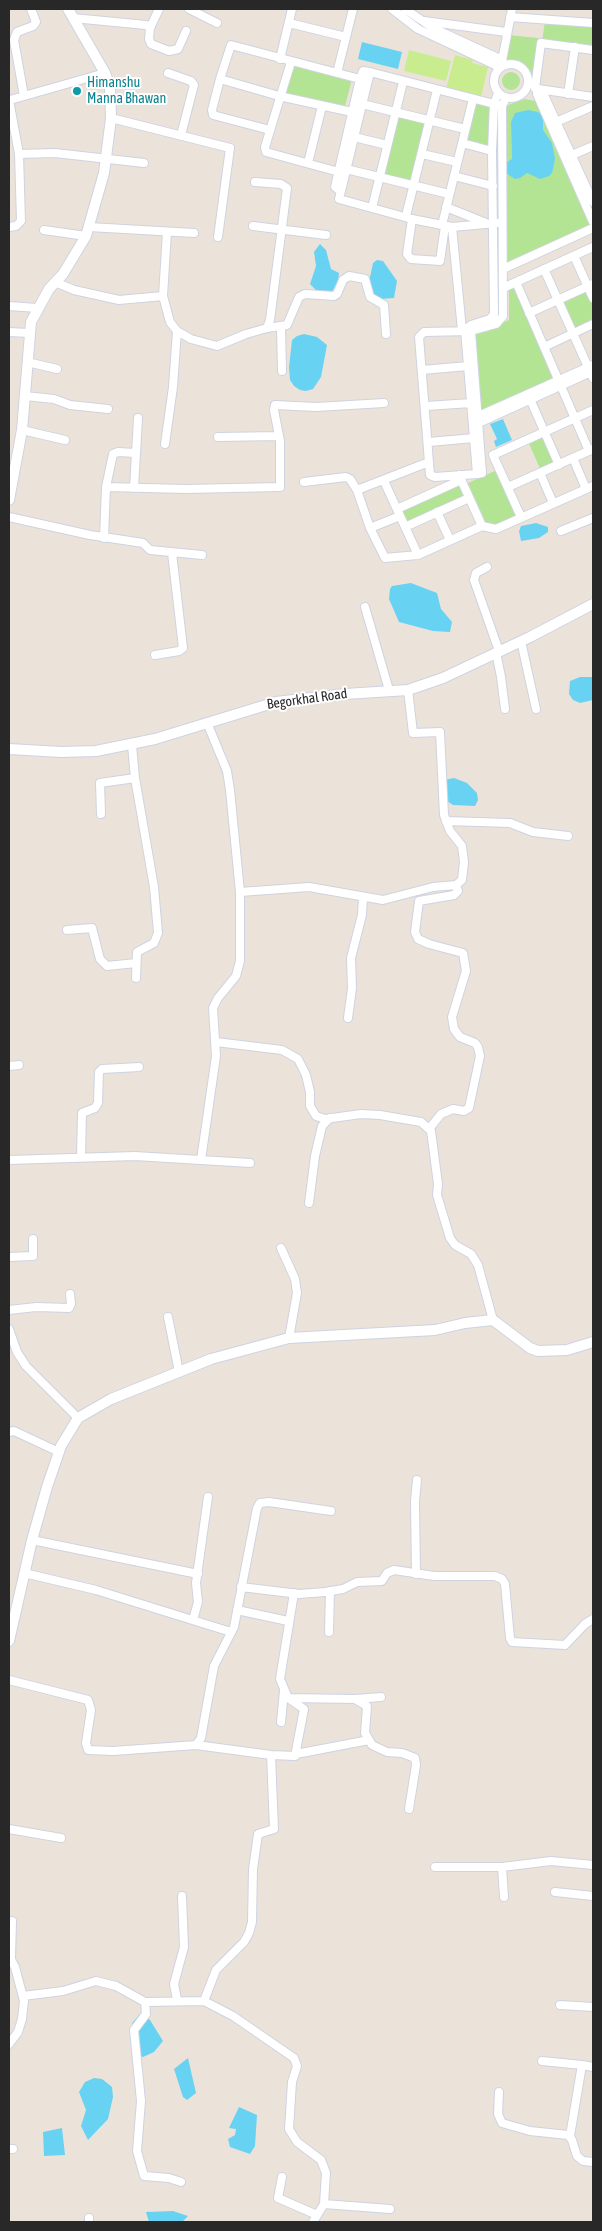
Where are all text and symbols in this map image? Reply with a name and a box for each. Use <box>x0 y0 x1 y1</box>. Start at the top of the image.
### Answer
place label: Himanshu Manna Bhawan <box>87 75 166 108</box>
marker: Himanshu Manna Bhawan <box>71 85 83 97</box>
street label: Begorkhal Road <box>266 685 348 713</box>

